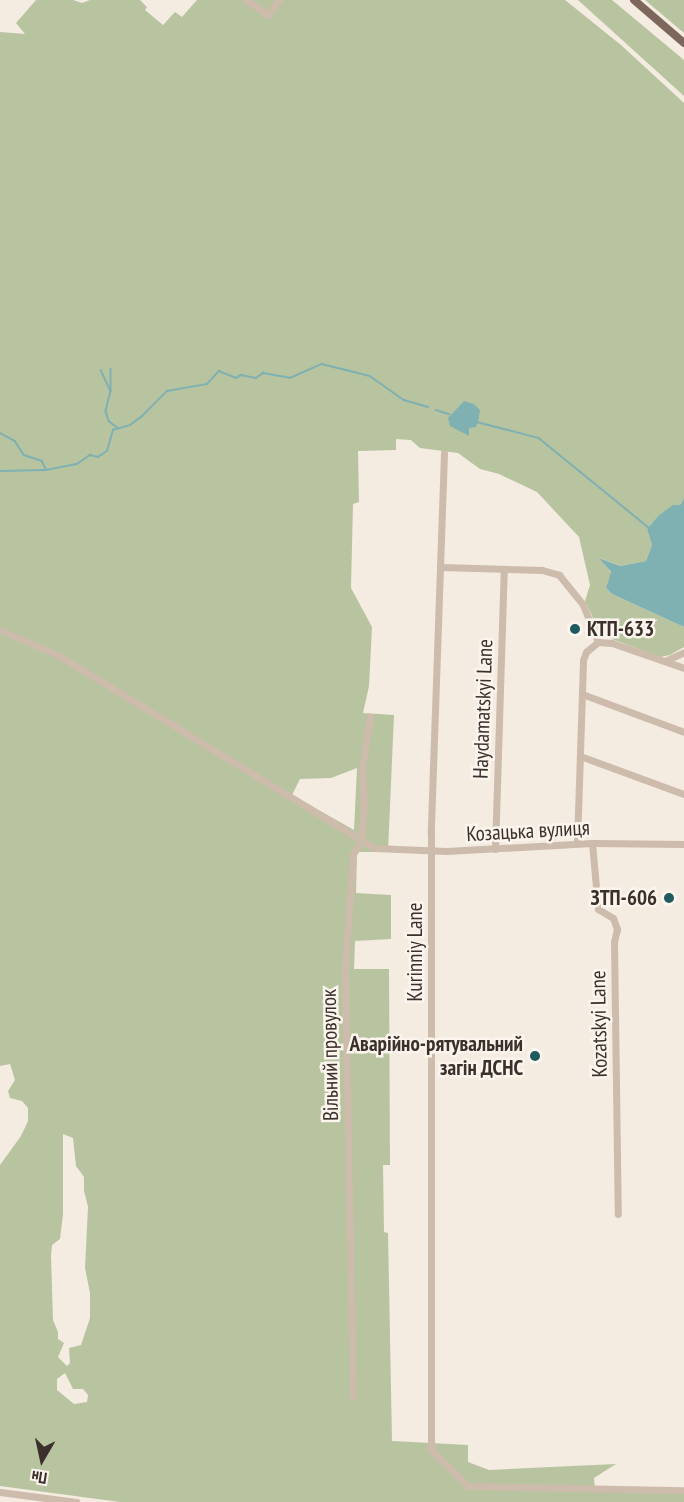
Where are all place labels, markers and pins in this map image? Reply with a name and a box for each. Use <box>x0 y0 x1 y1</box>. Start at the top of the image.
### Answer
place label: КТП-633 <box>587 616 654 642</box>
marker: КТП-633 <box>568 622 582 636</box>
place label: ЗТП-606 <box>591 885 657 911</box>
marker: ЗТП-606 <box>662 891 676 905</box>
place label: Аварійно-рятувальний загін ДСНС <box>350 1031 523 1081</box>
marker: Аварійно-рятувальний загін ДСНС <box>528 1049 542 1063</box>

